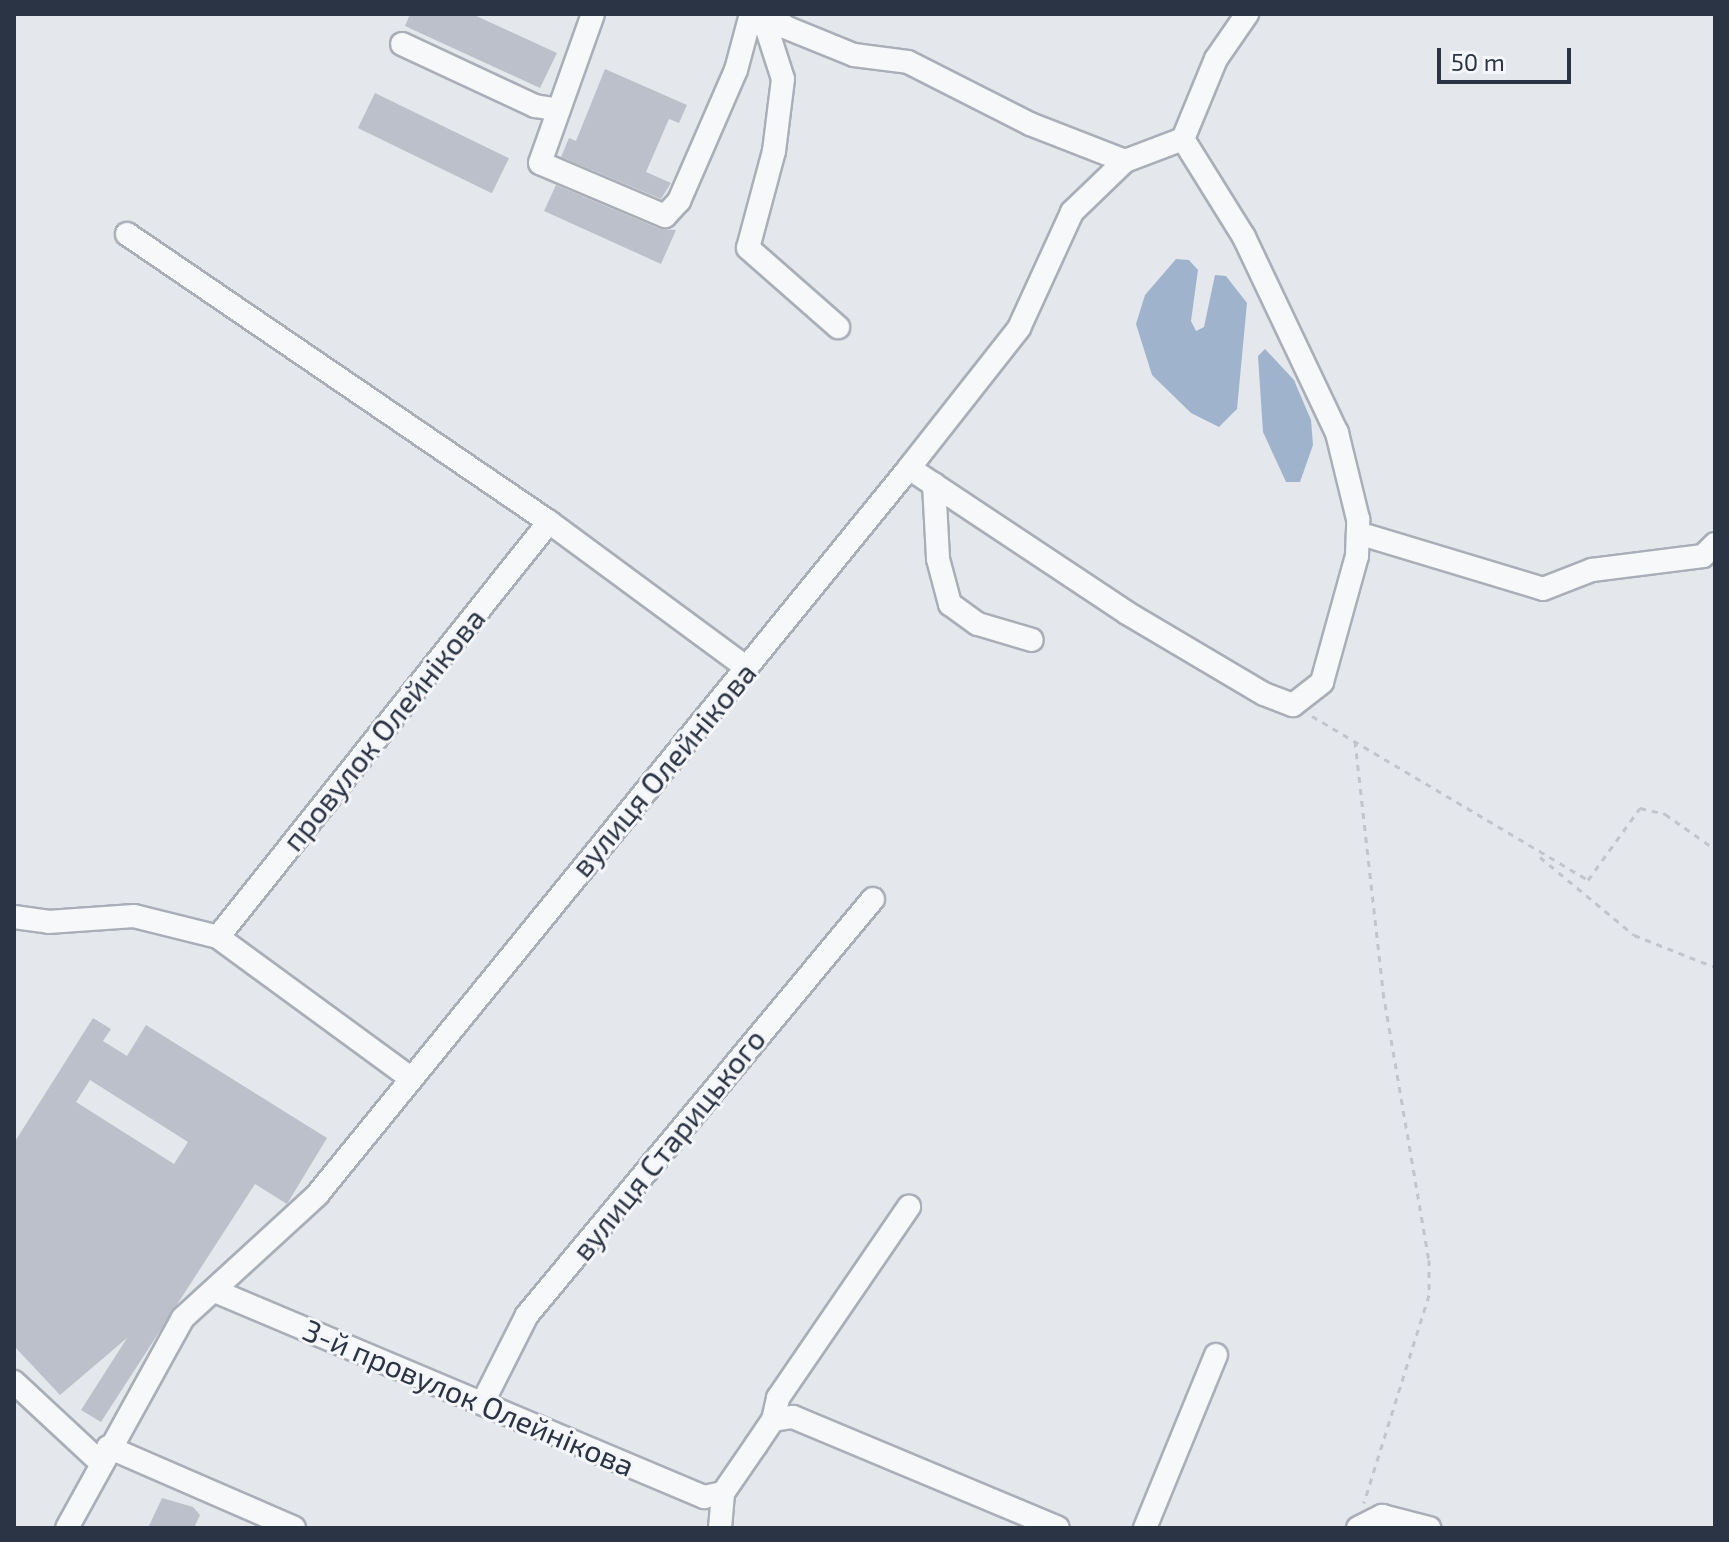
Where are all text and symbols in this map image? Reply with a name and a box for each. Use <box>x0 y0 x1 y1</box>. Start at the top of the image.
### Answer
scale bar <box>1441 32 1575 82</box>
text: 50 m <box>1451 47 1505 76</box>
street label: провулок Олейнікова <box>274 600 492 858</box>
street label: вулиця Олейнікова <box>563 655 763 883</box>
street label: вулиця Старицького <box>564 1021 772 1267</box>
street label: 3-й провулок Олейнікова <box>298 1311 640 1483</box>

